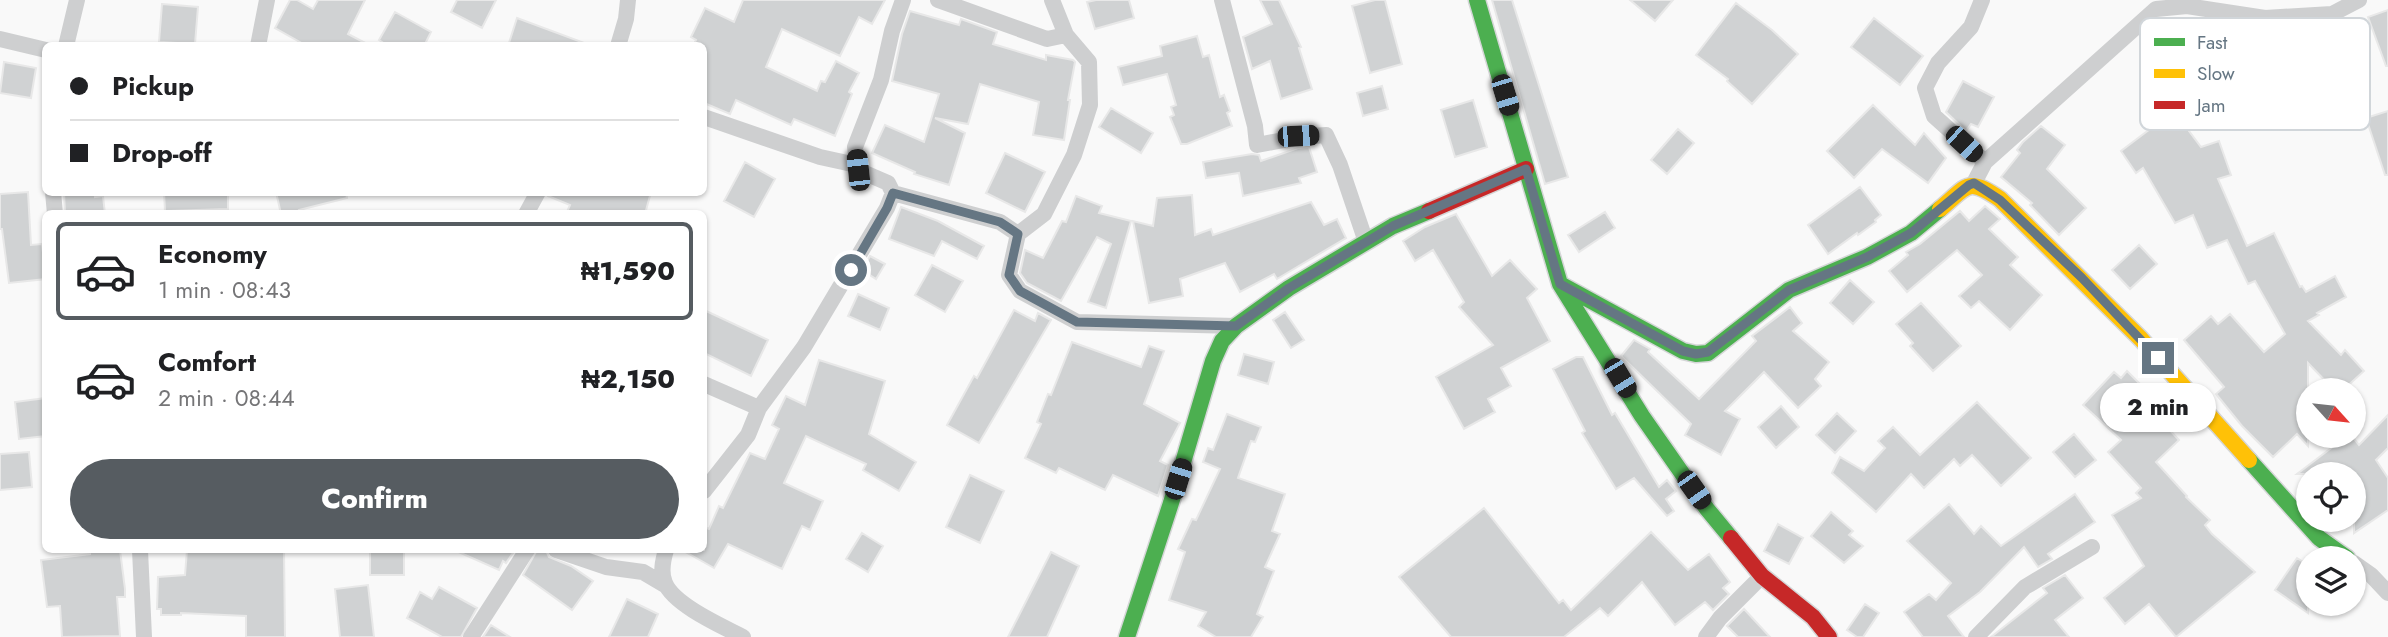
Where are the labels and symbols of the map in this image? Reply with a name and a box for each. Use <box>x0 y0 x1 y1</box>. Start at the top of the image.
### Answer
legend <box>2140 18 2370 130</box>
text: Fast <box>2197 29 2228 56</box>
text: Slow <box>2197 60 2235 87</box>
car <box>1489 72 1522 118</box>
text: Jam <box>2194 92 2226 119</box>
car <box>1942 122 1987 166</box>
car <box>1277 124 1320 148</box>
car <box>846 148 871 192</box>
route start <box>835 254 867 286</box>
route end <box>2142 342 2174 374</box>
car <box>1601 355 1640 401</box>
north arrow <box>2296 378 2366 448</box>
callout: 2 min <box>2100 382 2216 432</box>
car <box>1162 456 1195 502</box>
car <box>1674 467 1715 513</box>

